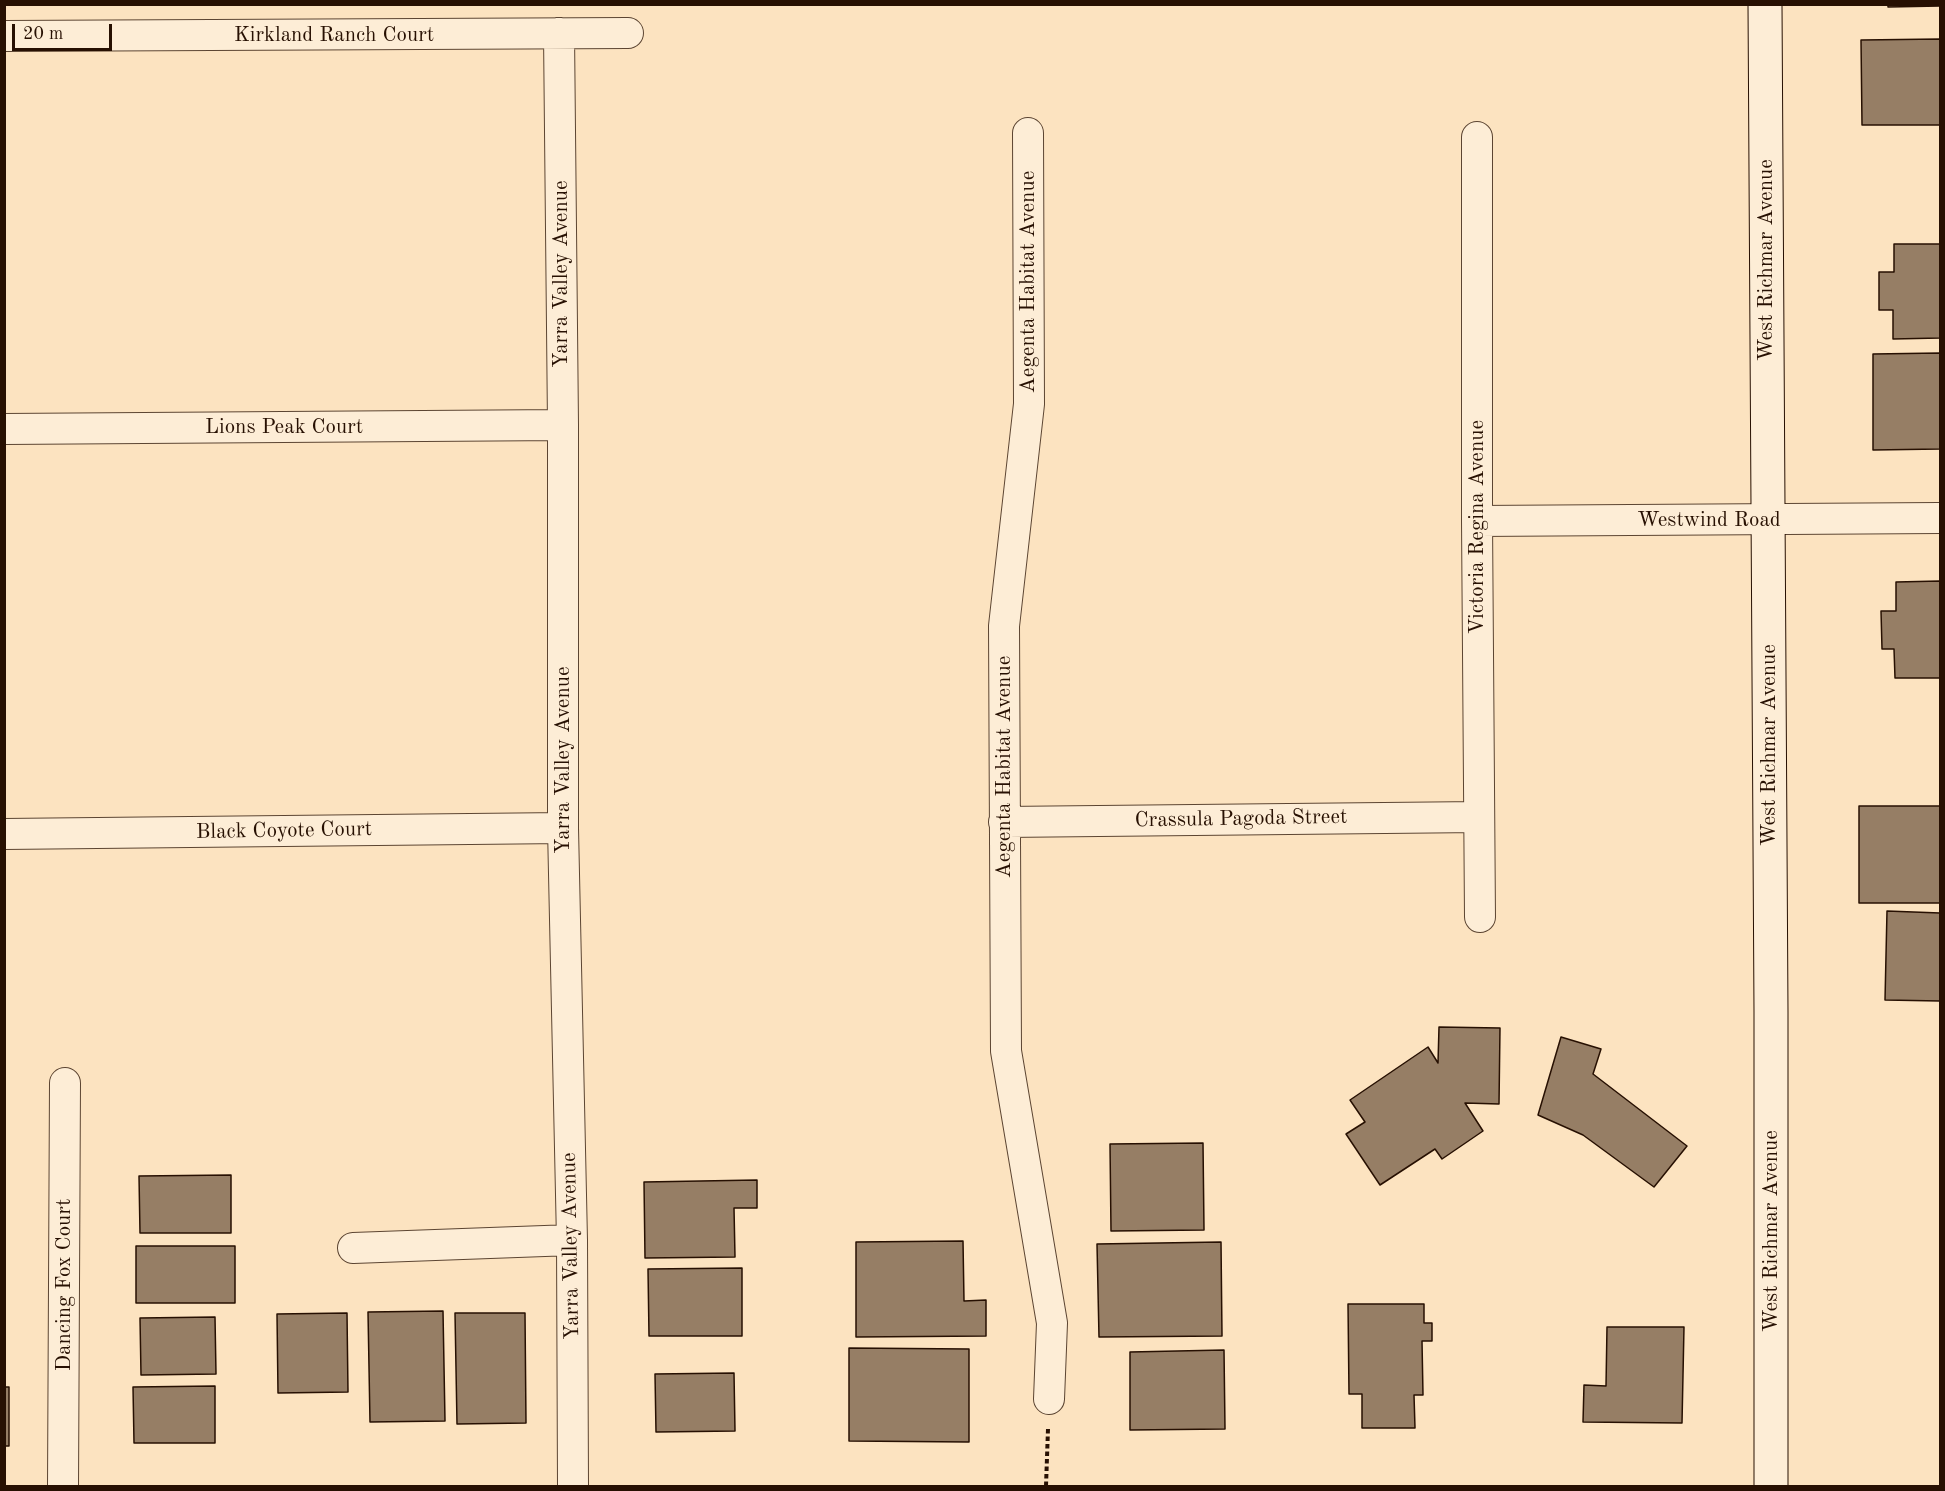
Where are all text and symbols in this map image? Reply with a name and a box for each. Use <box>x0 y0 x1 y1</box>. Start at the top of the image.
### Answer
scale bar <box>15 12 116 50</box>
street label: Kirkland Ranch Court <box>234 22 434 48</box>
text: 20 m <box>23 25 63 43</box>
street label: West Richmar Avenue <box>1753 159 1779 361</box>
street label: Aegenta Habitat Avenue <box>1015 171 1041 393</box>
street label: Yarra Valley Avenue <box>548 180 574 368</box>
street label: Lions Peak Court <box>205 414 363 440</box>
street label: Victoria Regina Avenue <box>1464 420 1490 634</box>
street label: Westwind Road <box>1637 507 1781 533</box>
street label: West Richmar Avenue <box>1756 644 1782 846</box>
street label: Aegenta Habitat Avenue <box>991 656 1017 878</box>
street label: Yarra Valley Avenue <box>550 666 576 854</box>
street label: Crassula Pagoda Street <box>1134 805 1348 833</box>
street label: Black Coyote Court <box>196 817 372 845</box>
street label: West Richmar Avenue <box>1758 1130 1784 1332</box>
street label: Yarra Valley Avenue <box>557 1152 585 1340</box>
street label: Dancing Fox Court <box>51 1199 77 1371</box>

